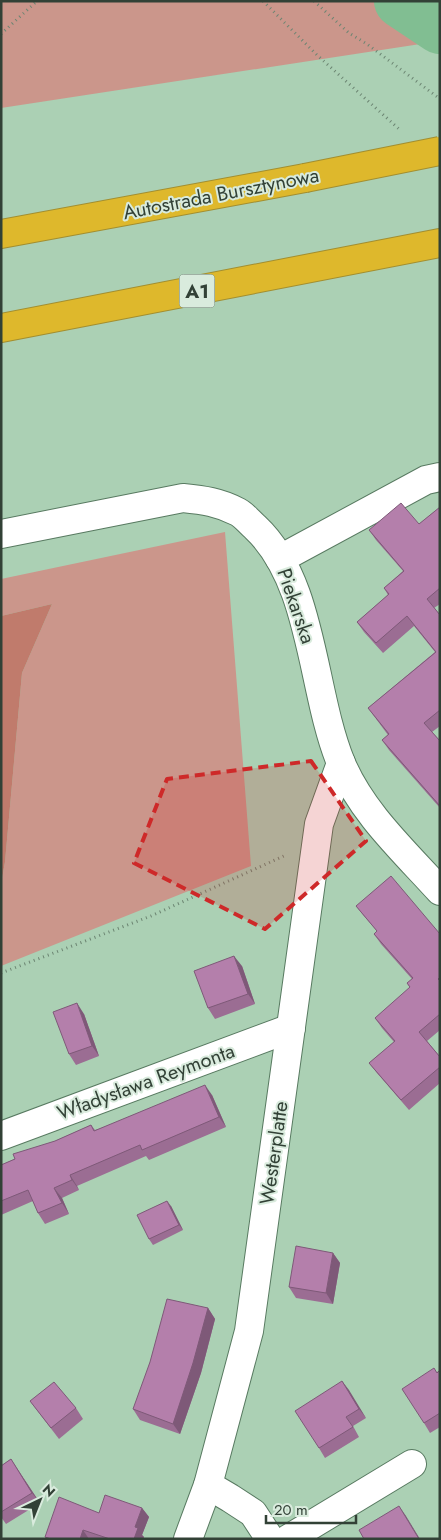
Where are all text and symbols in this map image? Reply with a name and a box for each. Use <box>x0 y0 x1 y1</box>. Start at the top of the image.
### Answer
street label: Autostrada Bursztynowa <box>121 161 321 227</box>
road number: A1 <box>180 274 214 308</box>
street label: Piekarska <box>270 564 322 648</box>
street label: Władysława Reymonta <box>53 1036 239 1128</box>
street label: Westerplatte <box>252 1099 296 1207</box>
north arrow <box>15 1475 65 1525</box>
text: N <box>38 1479 60 1502</box>
scale bar <box>266 1492 356 1524</box>
text: 20 m <box>274 1499 308 1521</box>

